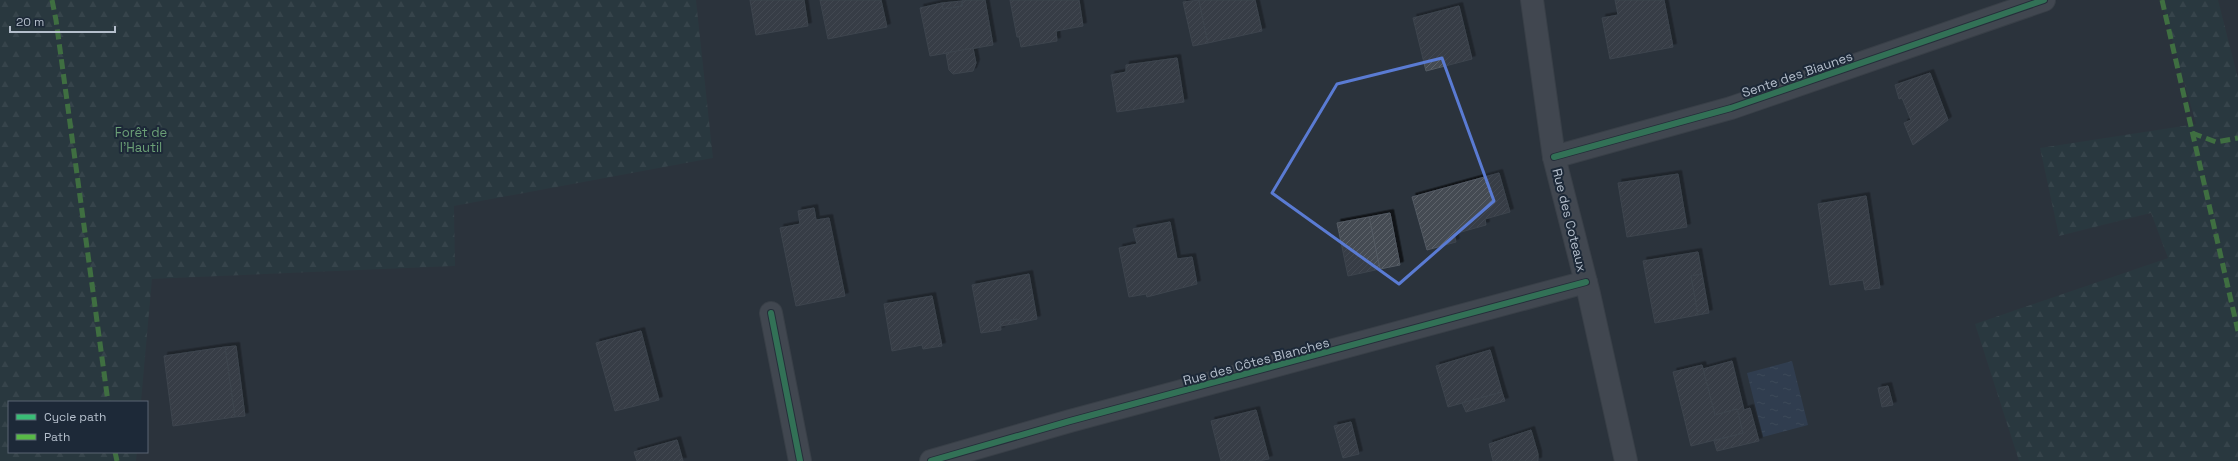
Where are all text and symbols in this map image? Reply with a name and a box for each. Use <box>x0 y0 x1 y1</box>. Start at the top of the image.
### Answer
scale bar <box>10 8 115 34</box>
text: 20 m <box>16 14 44 30</box>
street label: Sente des Biaunes <box>1740 47 1855 101</box>
park label: Forêt de l'Hautil <box>115 124 167 156</box>
street label: Rue des Coteaux <box>1548 167 1591 274</box>
street label: Rue des Côtes Blanches <box>1181 334 1331 389</box>
legend <box>8 401 148 453</box>
text: Cycle path <box>44 409 106 425</box>
text: Path <box>44 429 70 445</box>

